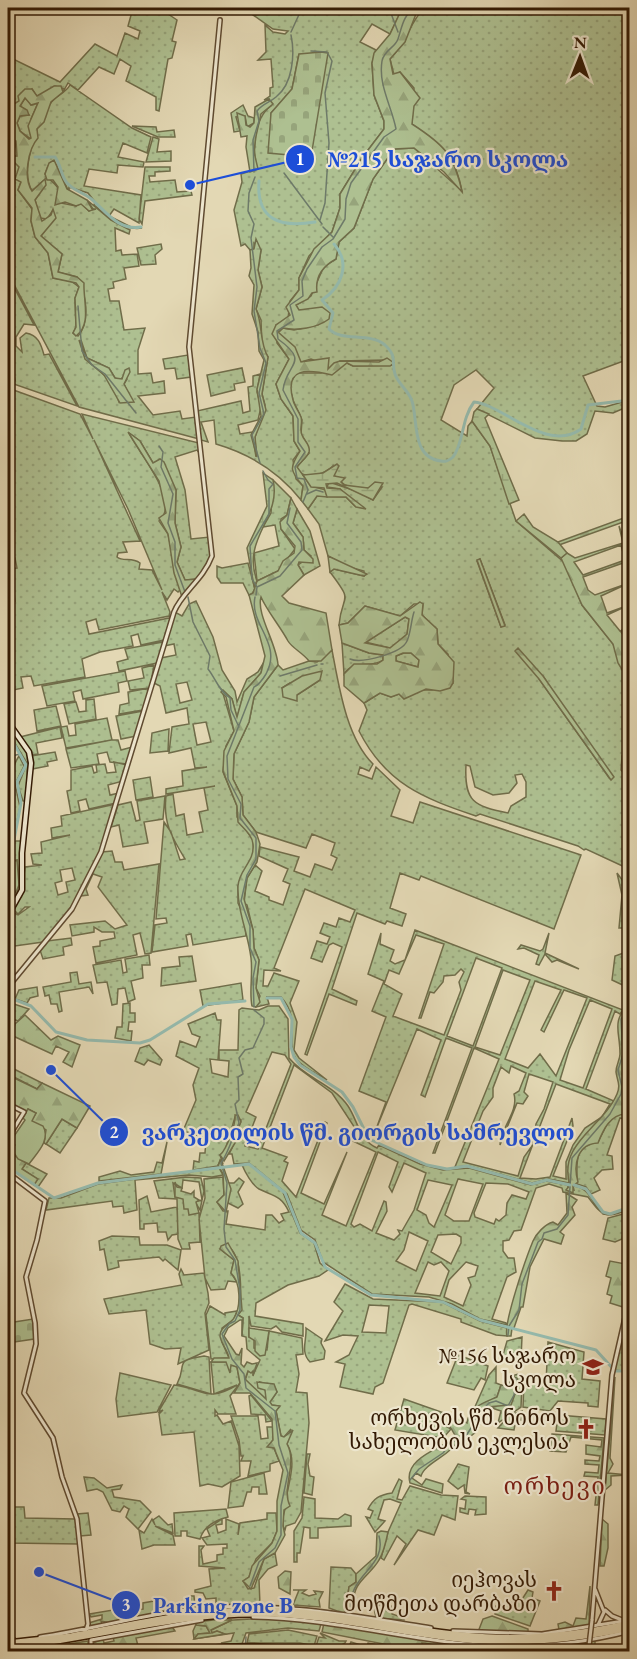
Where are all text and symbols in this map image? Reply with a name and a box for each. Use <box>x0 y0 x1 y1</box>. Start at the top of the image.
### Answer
north arrow <box>550 27 610 87</box>
text: N <box>574 32 587 53</box>
callout: №215 საჯარო სკოლა <box>285 139 580 179</box>
text: №215 საჯარო სკოლა <box>328 145 568 174</box>
text: 1 <box>295 147 305 170</box>
callout: ვარკეთილის წმ. გიორგის სამრევლო <box>99 1112 586 1152</box>
text: ვარკეთილის წმ. გიორგის სამრევლო <box>141 1118 575 1147</box>
text: 2 <box>109 1120 119 1143</box>
place label: №156 საჯარო სკოლა <box>439 1342 576 1393</box>
school or university icon: №156 საჯარო სკოლა <box>581 1355 605 1379</box>
place label: ორხევის წმ. ნინოს სახელობის ეკლესია <box>349 1404 569 1455</box>
church icon: ორხევის წმ. ნინოს სახელობის ეკლესია <box>574 1417 598 1441</box>
district label: ორხევი <box>504 1470 606 1501</box>
place label: იეჰოვას მოწმეთა დარბაზი <box>344 1566 537 1617</box>
church icon: იეჰოვას მოწმეთა დარბაზი <box>542 1579 566 1603</box>
callout: Parking zone B <box>111 1585 305 1625</box>
text: Parking zone B <box>153 1591 293 1620</box>
text: 3 <box>121 1593 131 1616</box>

